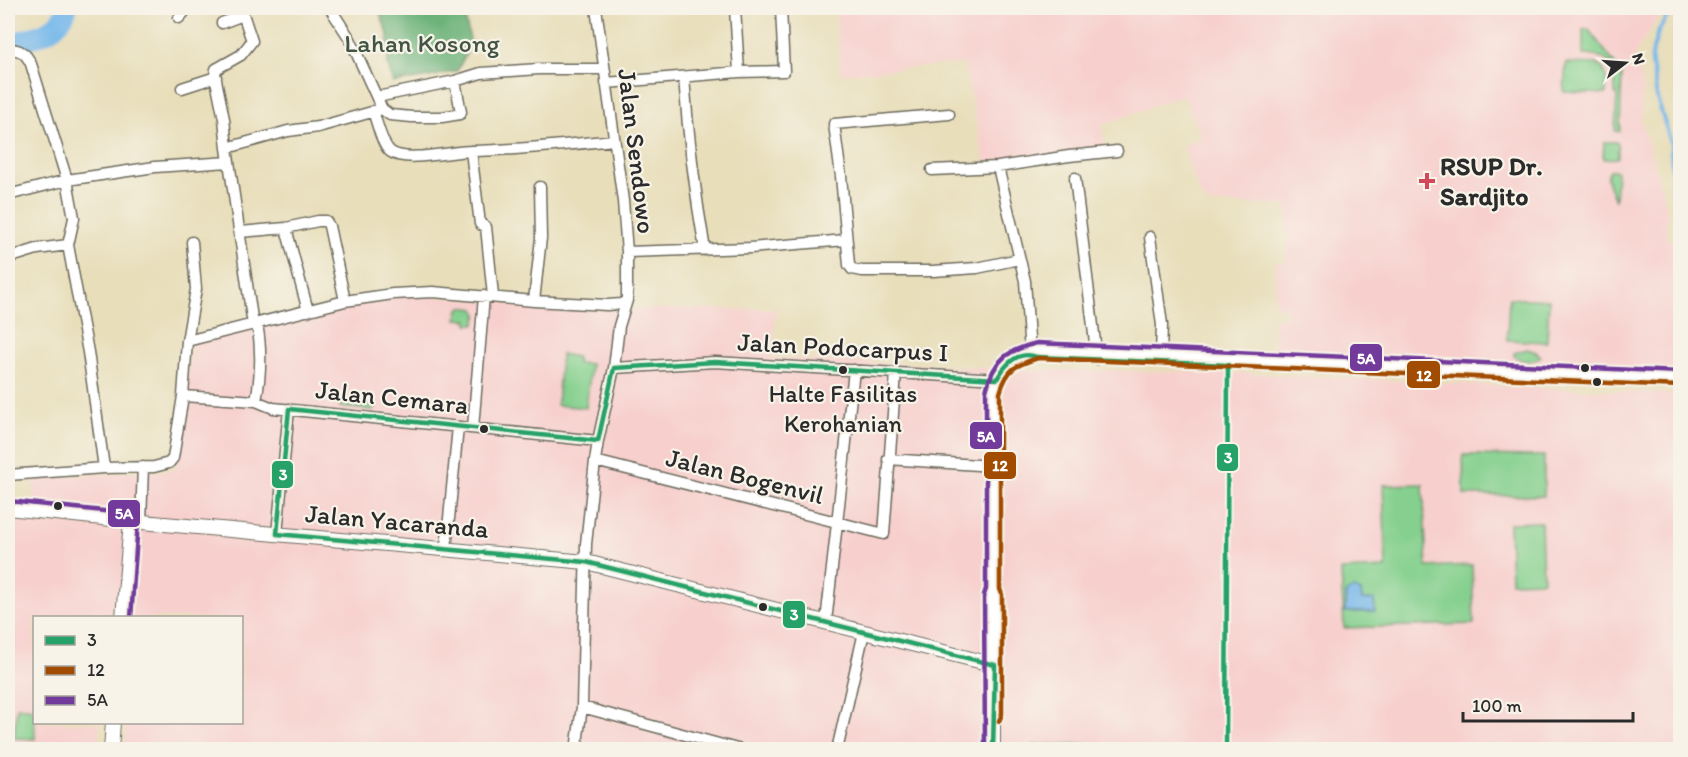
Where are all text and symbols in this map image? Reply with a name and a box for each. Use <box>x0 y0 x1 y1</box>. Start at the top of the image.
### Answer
park label: Lahan Kosong <box>344 27 501 59</box>
north arrow <box>1595 33 1655 93</box>
text: N <box>1628 51 1650 67</box>
street label: Jalan Sendowo <box>611 67 663 235</box>
place label: RSUP Dr. Sardjito <box>1440 150 1543 212</box>
marker: RSUP Dr. Sardjito <box>1418 172 1436 190</box>
street label: Jalan Podocarpus I <box>737 325 949 369</box>
line badge: 5A <box>1349 343 1383 372</box>
text: 5A <box>1357 349 1376 368</box>
line badge: 12 <box>1406 360 1441 389</box>
unlabelled marker <box>1579 362 1591 374</box>
marker: Halte Fasilitas Kerohanian <box>837 364 849 376</box>
text: 12 <box>1416 366 1433 385</box>
street label: Jalan Cemara <box>314 373 470 421</box>
unlabelled marker <box>1591 376 1603 388</box>
place label: Halte Fasilitas Kerohanian <box>769 379 917 438</box>
line badge: 5A <box>969 421 1003 450</box>
unlabelled marker <box>478 423 490 435</box>
text: 5A <box>977 427 996 446</box>
street label: Jalan Bogenvil <box>663 441 827 511</box>
line badge: 3 <box>1216 443 1239 472</box>
text: 3 <box>1224 448 1233 467</box>
line badge: 12 <box>983 451 1017 480</box>
text: 12 <box>992 456 1009 475</box>
line badge: 3 <box>271 460 294 489</box>
text: 3 <box>279 465 288 484</box>
street label: Jalan Yacaranda <box>304 497 491 545</box>
line badge: 5A <box>107 499 141 528</box>
unlabelled marker <box>52 500 64 512</box>
text: 5A <box>115 504 134 523</box>
line badge: 3 <box>782 600 806 629</box>
unlabelled marker <box>757 601 769 613</box>
text: 3 <box>790 605 799 624</box>
legend <box>33 616 243 724</box>
text: 3 <box>87 629 97 651</box>
text: 12 <box>87 659 105 681</box>
scale bar <box>1463 685 1632 723</box>
text: 5A <box>87 689 108 711</box>
text: 100 m <box>1472 695 1522 717</box>

